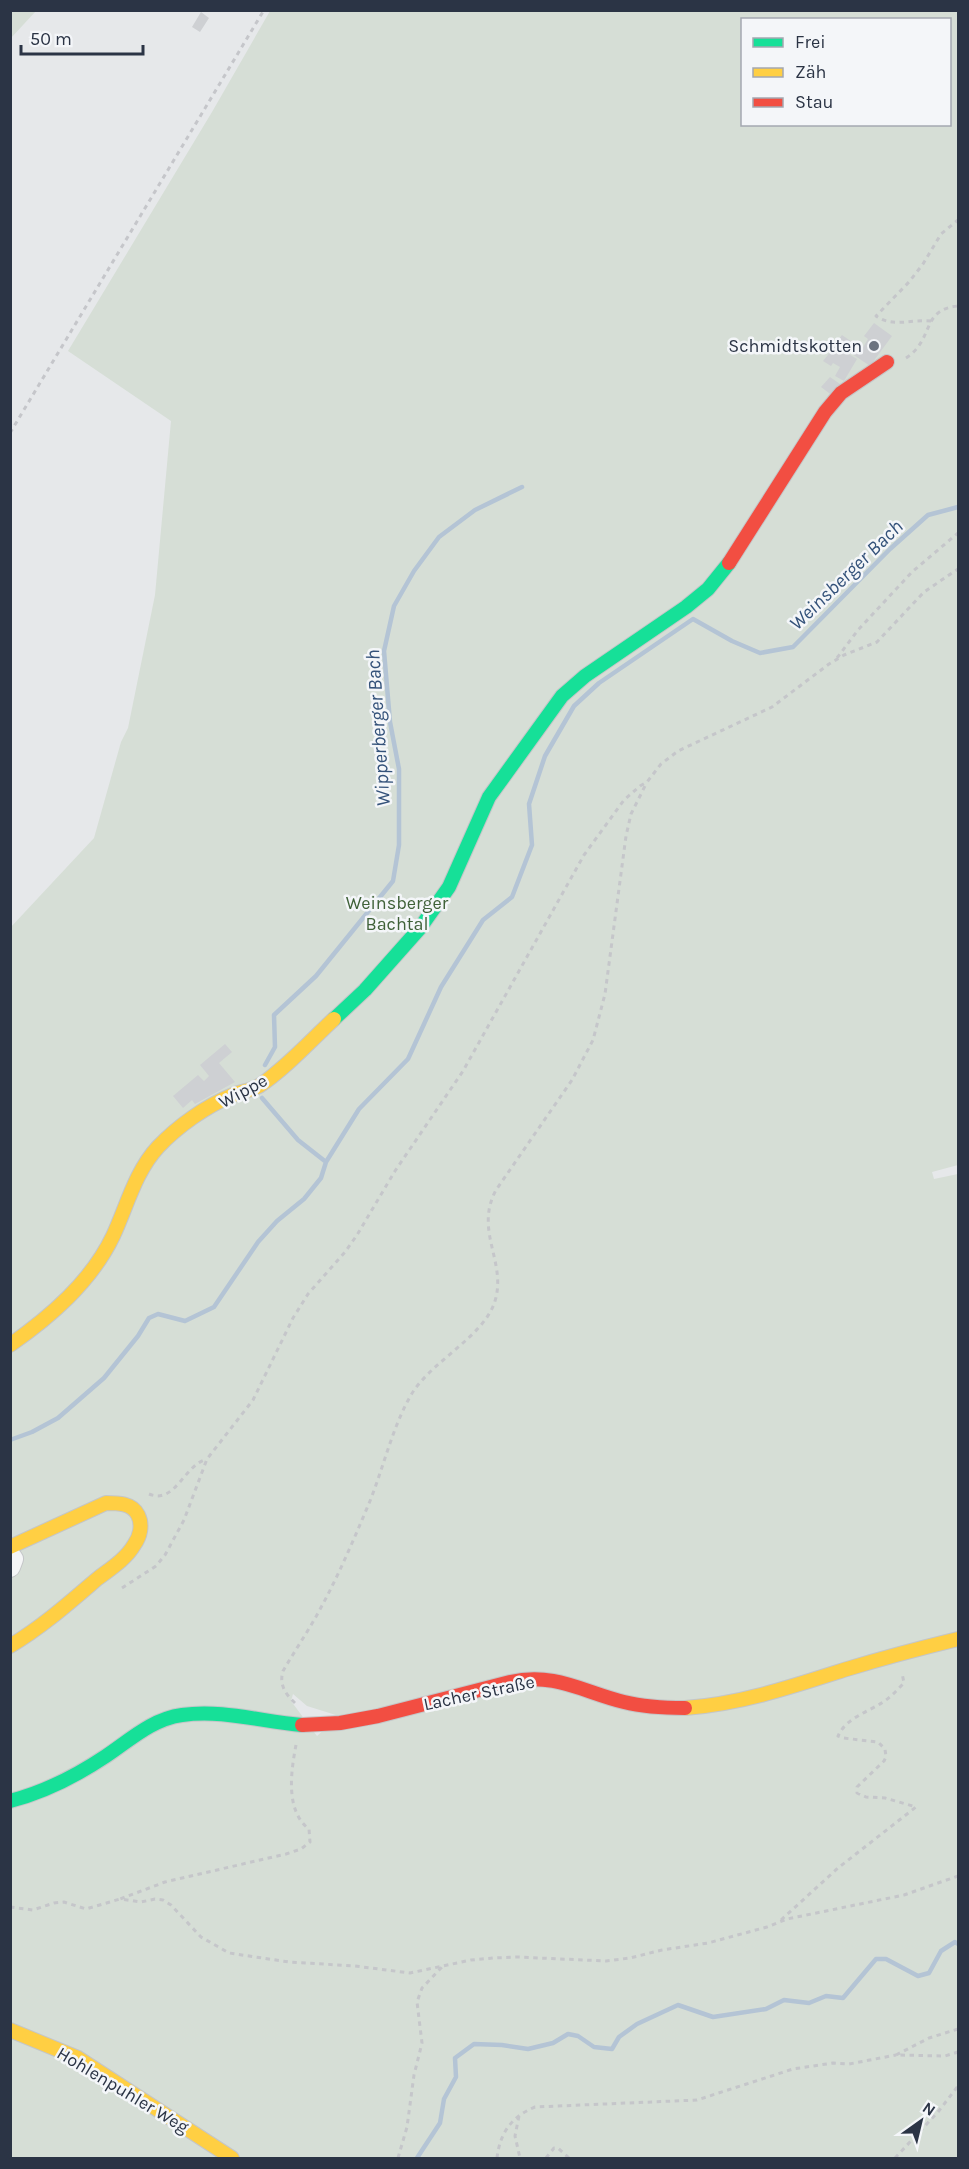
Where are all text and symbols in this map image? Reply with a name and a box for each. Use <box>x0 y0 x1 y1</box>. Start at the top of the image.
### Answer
scale bar <box>21 18 142 56</box>
legend <box>741 18 951 126</box>
text: 50 m <box>30 28 72 50</box>
text: Frei <box>795 31 826 53</box>
text: Zäh <box>795 61 826 83</box>
text: Stau <box>795 91 833 113</box>
place label: Schmidtskotten <box>728 335 862 357</box>
marker: Schmidtskotten <box>867 339 881 353</box>
water label: Weinsberger Bach <box>785 515 907 635</box>
water label: Wipperberger Bach <box>361 649 395 807</box>
park label: Weinsberger Bachtal <box>346 892 449 935</box>
street label: Wippe <box>215 1069 271 1113</box>
street label: Lacher Straße <box>422 1671 536 1715</box>
street label: Hohlenpuhler Weg <box>53 2042 193 2138</box>
north arrow <box>891 2091 951 2151</box>
text: N <box>919 2098 939 2120</box>

